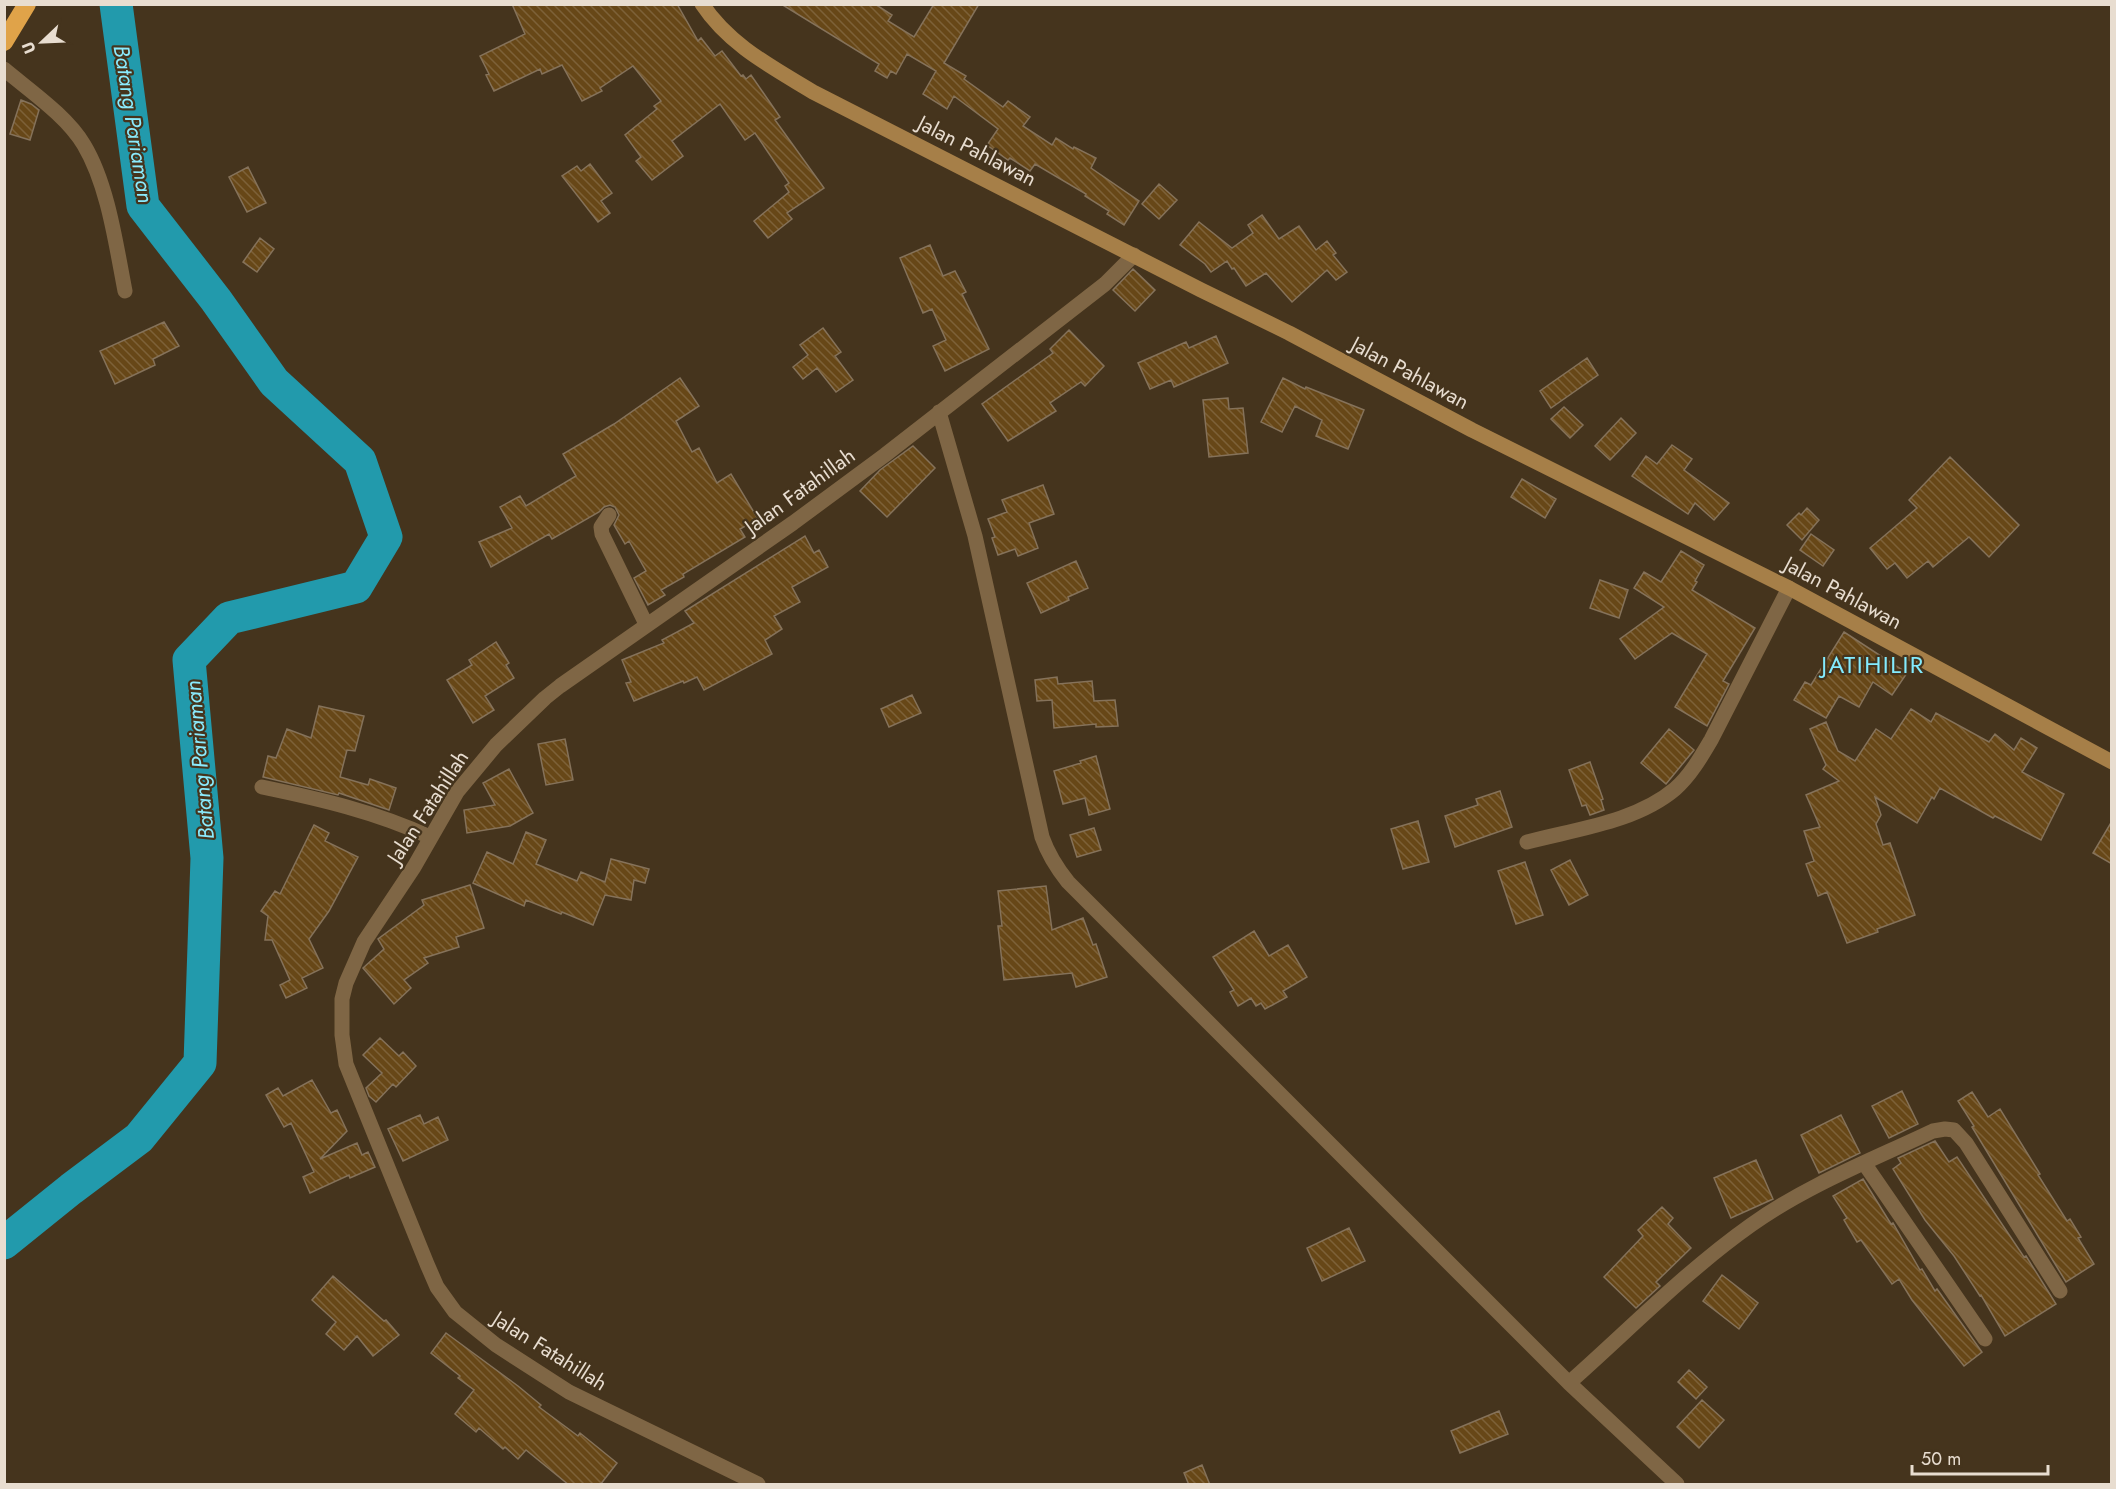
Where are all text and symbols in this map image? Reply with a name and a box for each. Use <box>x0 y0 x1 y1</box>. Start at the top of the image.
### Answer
north arrow <box>12 12 72 72</box>
text: U <box>16 38 41 57</box>
water label: Batang Pariaman <box>106 43 162 205</box>
street label: Jalan Pahlawan <box>910 107 1042 194</box>
street label: Jalan Pahlawan <box>1343 328 1474 417</box>
street label: Jalan Fatahillah <box>736 441 861 543</box>
street label: Jalan Pahlawan <box>1776 548 1907 637</box>
district label: JATIHILIR <box>1818 647 1925 682</box>
water label: Batang Pariaman <box>176 679 222 841</box>
street label: Jalan Fatahillah <box>378 744 476 872</box>
street label: Jalan Fatahillah <box>484 1302 613 1398</box>
scale bar <box>1912 1438 2048 1476</box>
text: 50 m <box>1921 1446 1961 1472</box>

